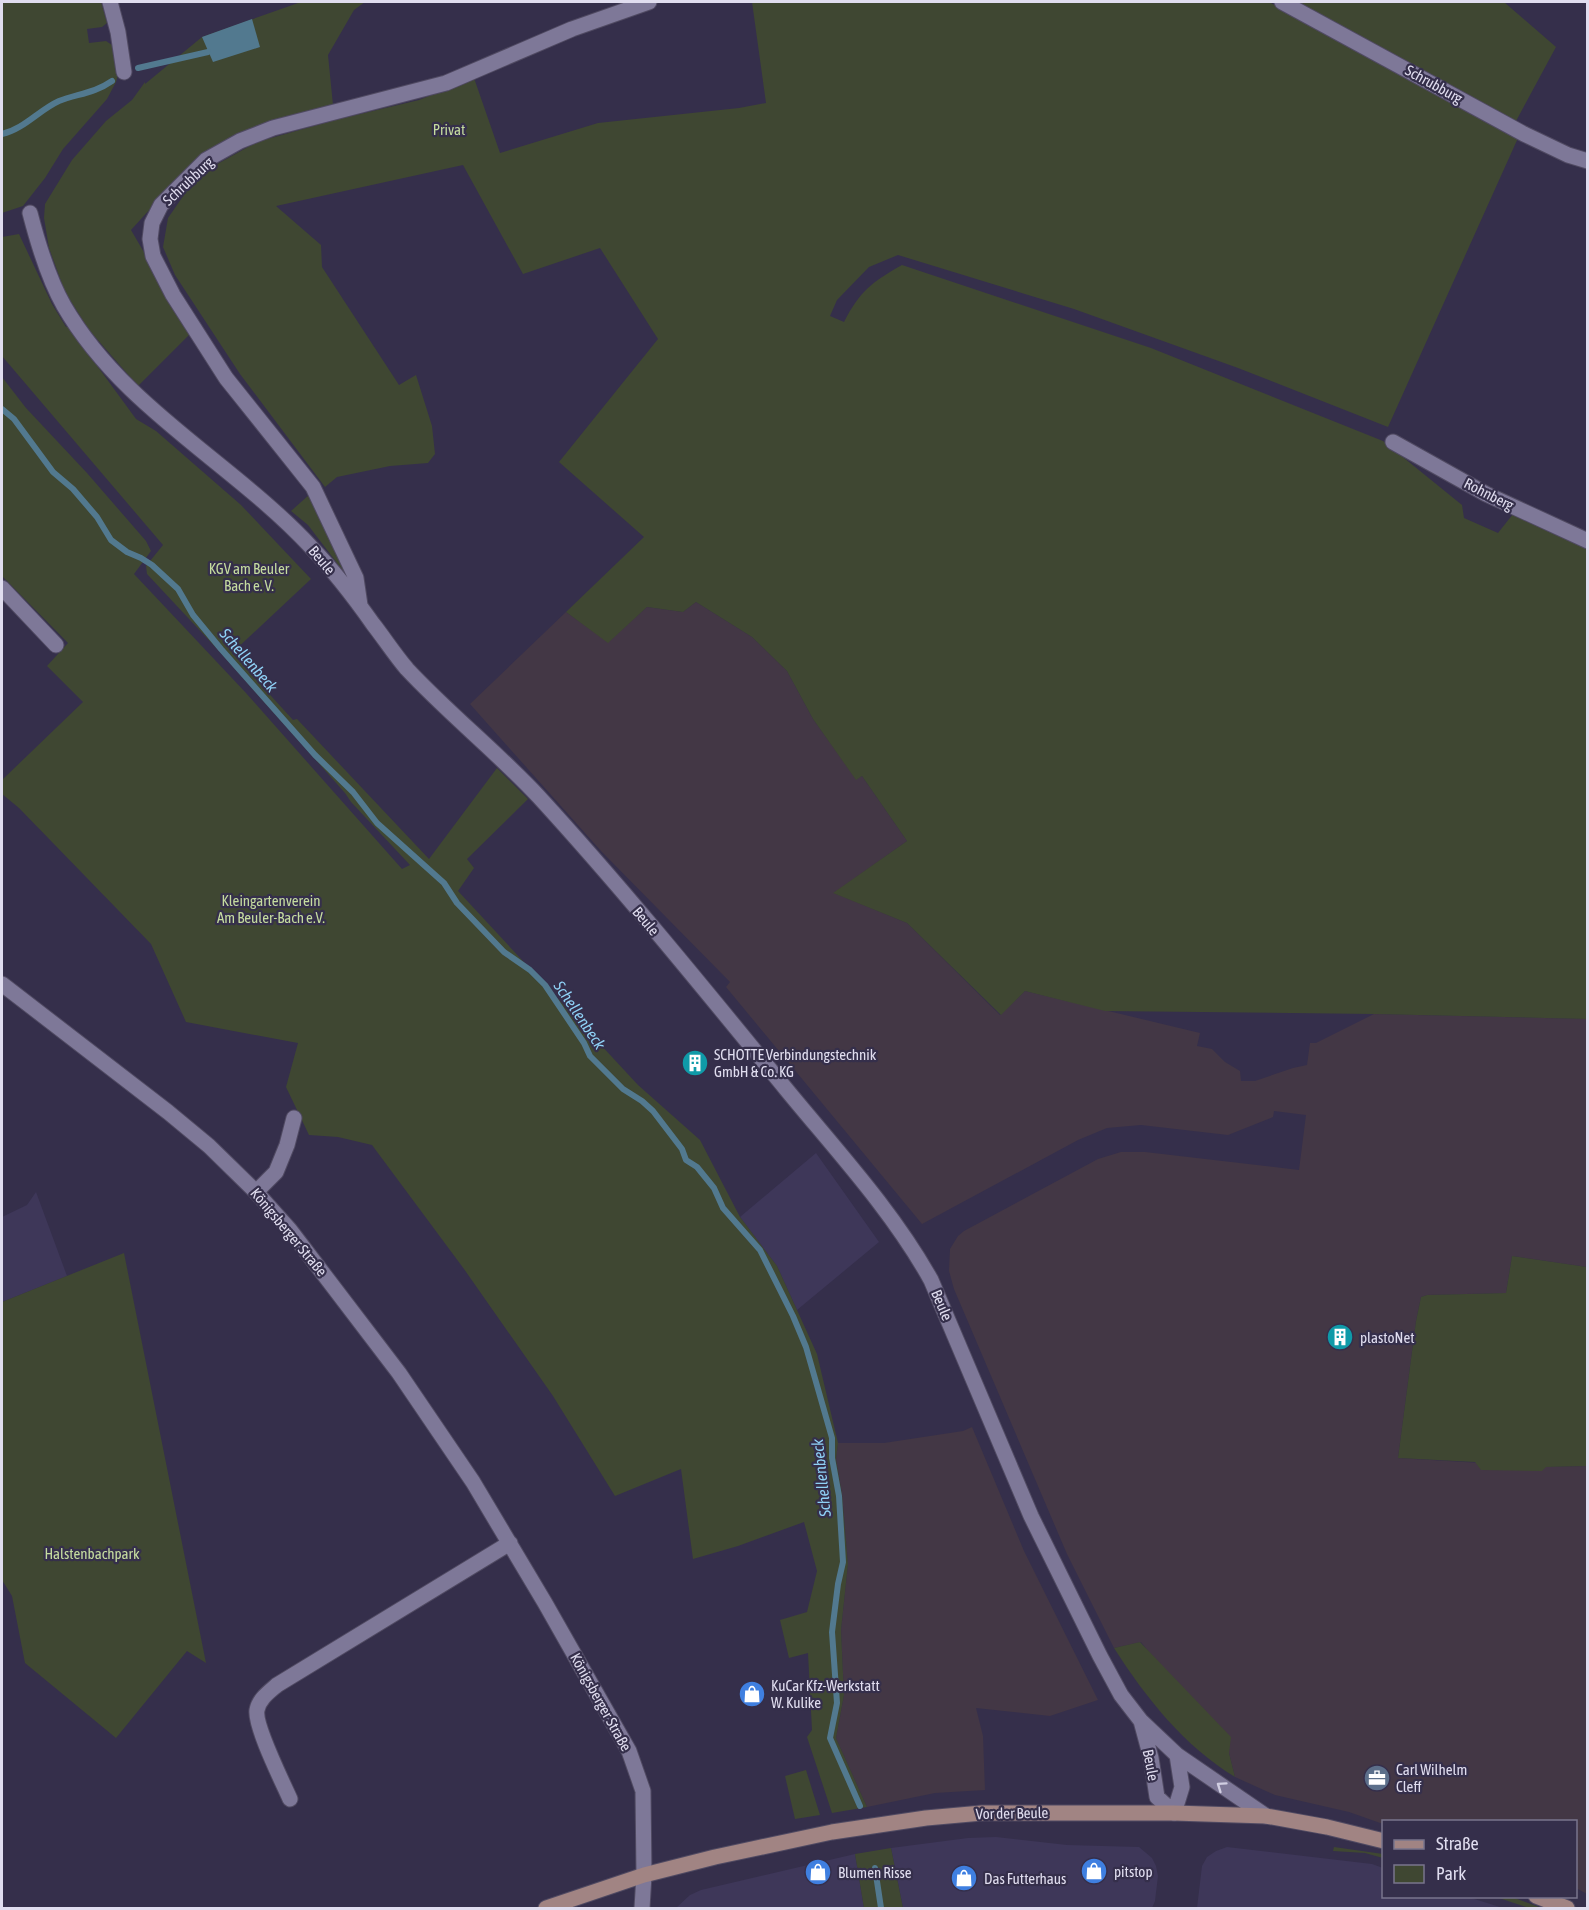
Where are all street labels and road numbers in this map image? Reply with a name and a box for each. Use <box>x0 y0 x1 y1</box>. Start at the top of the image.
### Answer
street label: Schrubburg <box>1402 61 1466 107</box>
street label: Schrubburg <box>159 153 217 209</box>
street label: Rohnberg <box>1461 474 1517 514</box>
street label: Beule <box>305 542 339 578</box>
street label: Beule <box>629 903 663 939</box>
street label: Königsberger Straße <box>247 1185 331 1280</box>
street label: Beule <box>928 1287 956 1323</box>
street label: Königsberger Straße <box>567 1650 635 1754</box>
street label: Beule <box>1140 1748 1162 1782</box>
street label: Vor der Beule <box>976 1804 1049 1822</box>

